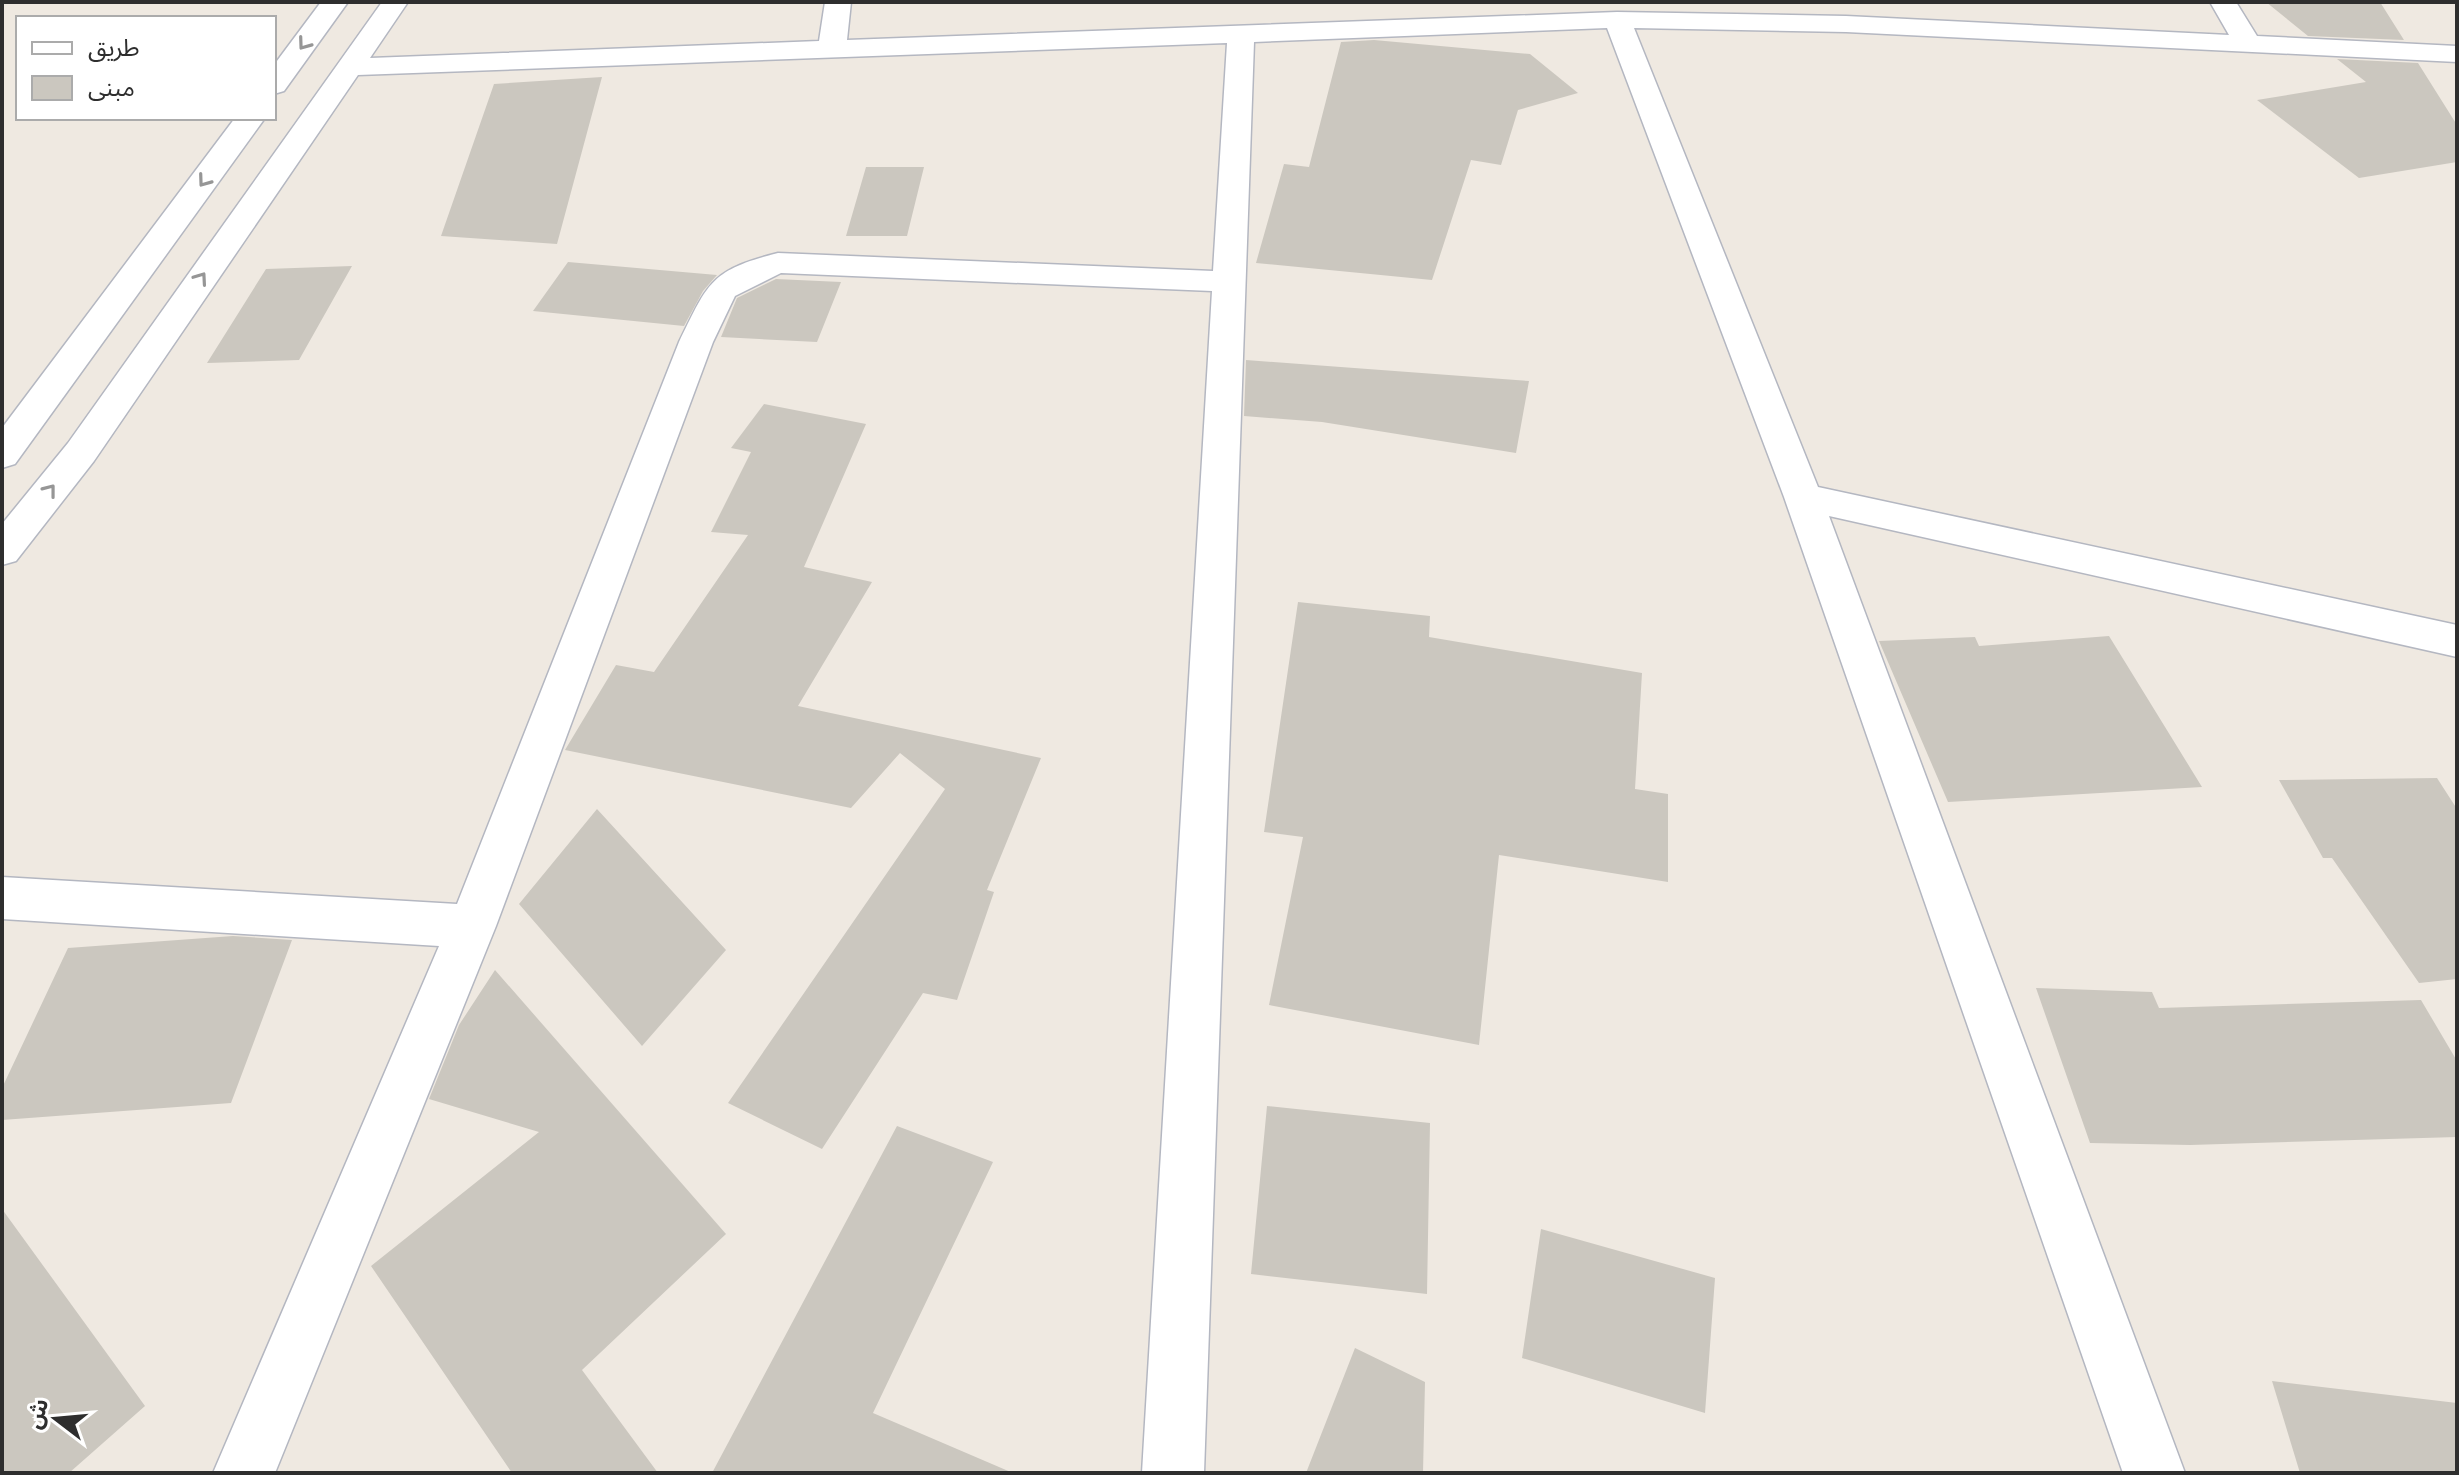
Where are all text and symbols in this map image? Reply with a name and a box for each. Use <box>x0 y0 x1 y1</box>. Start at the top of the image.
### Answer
legend <box>16 16 276 120</box>
text: طريق <box>88 32 140 63</box>
one-way arrow <box>300 35 314 49</box>
text: مبنى <box>88 72 135 102</box>
one-way arrow <box>199 172 213 187</box>
one-way arrow <box>191 273 206 287</box>
one-way arrow <box>41 484 55 499</box>
north arrow <box>16 1379 96 1459</box>
text: ش <box>19 1395 54 1432</box>

